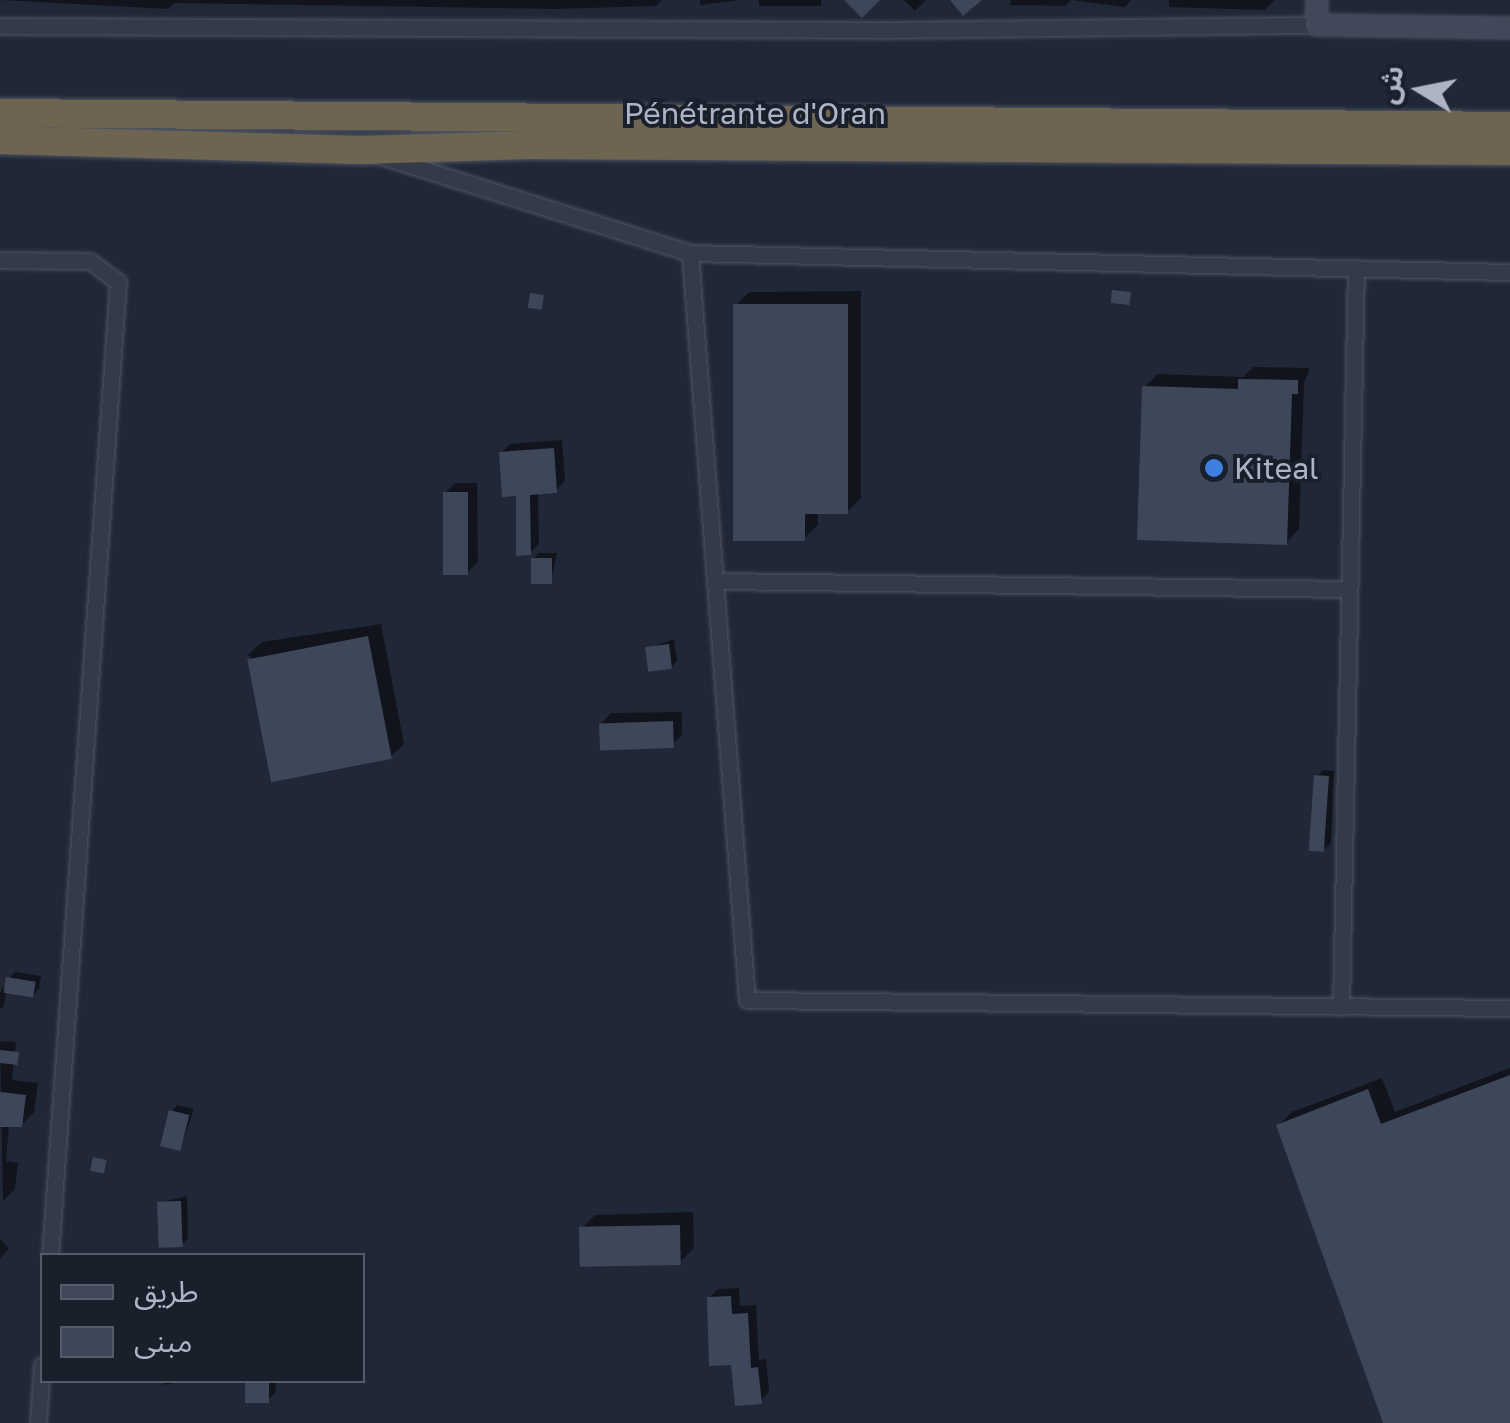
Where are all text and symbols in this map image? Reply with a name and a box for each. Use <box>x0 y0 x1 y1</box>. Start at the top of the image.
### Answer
north arrow <box>1370 40 1470 140</box>
text: ش <box>1370 63 1410 106</box>
street label: Pénétrante d'Oran <box>624 95 886 131</box>
place label: Kiteal <box>1234 450 1319 486</box>
marker: Kiteal <box>1203 457 1225 479</box>
legend <box>40 1253 365 1383</box>
text: طريق <box>134 1273 199 1309</box>
text: مبنى <box>134 1323 192 1359</box>

